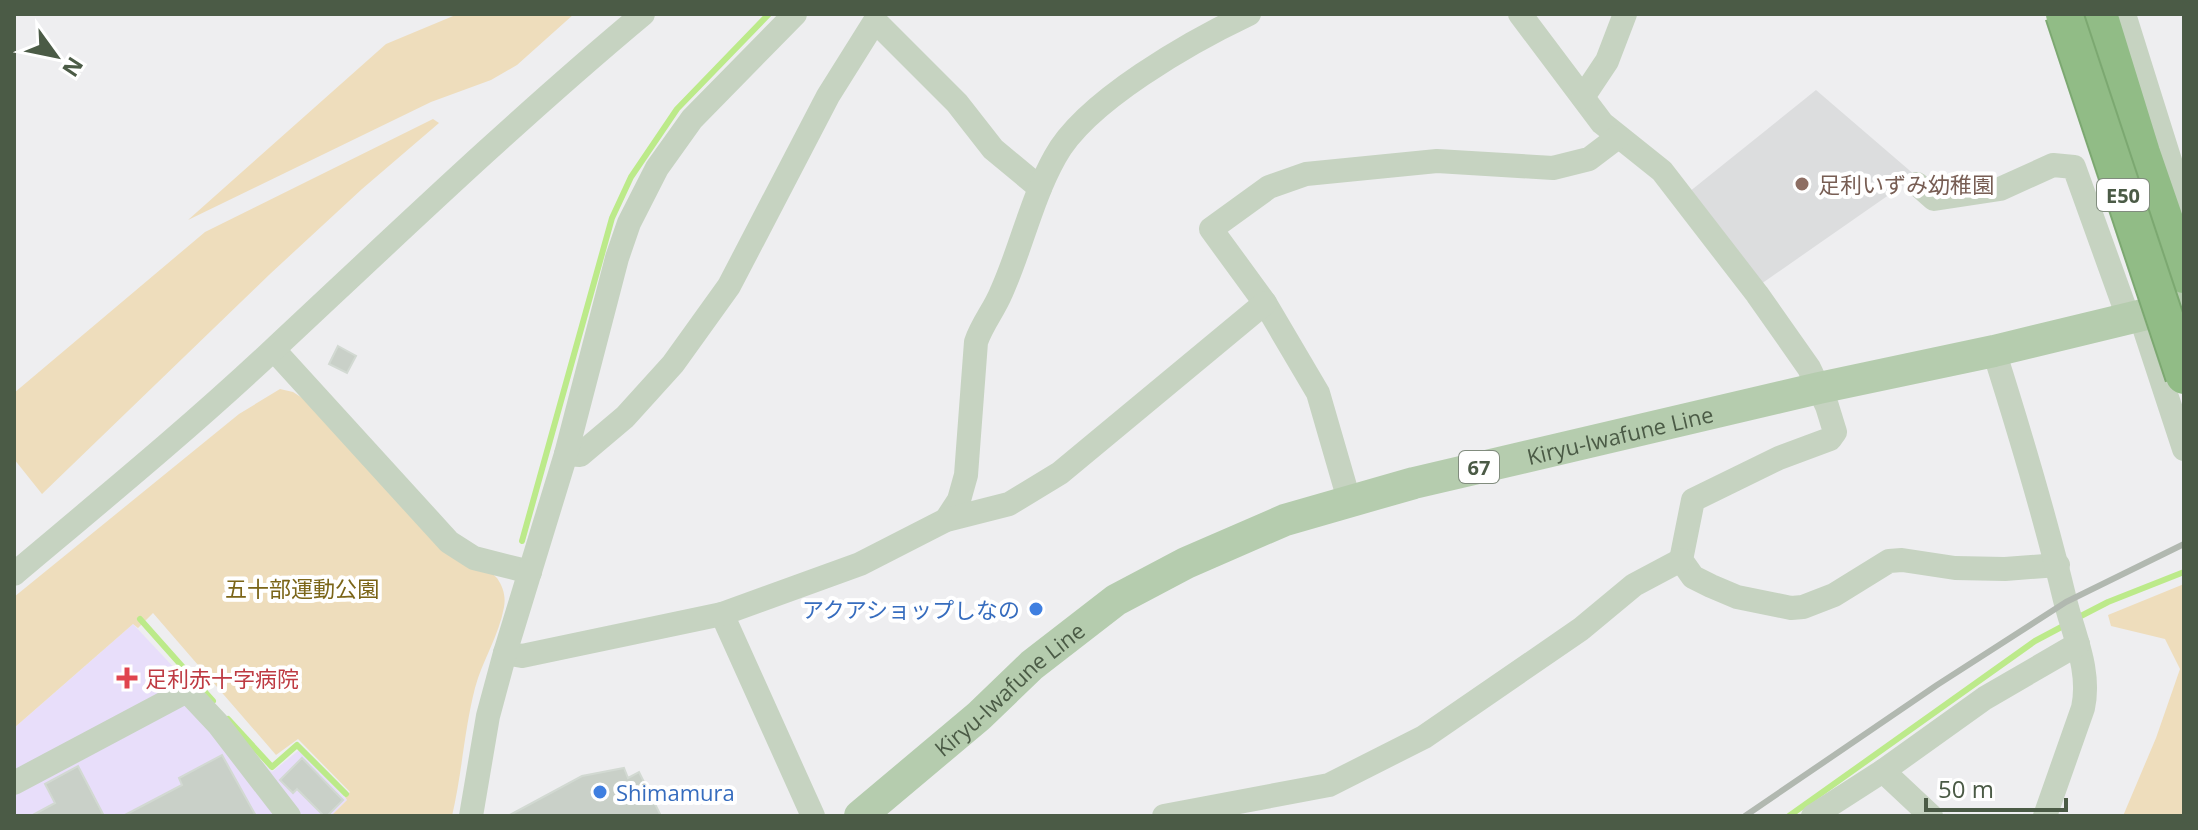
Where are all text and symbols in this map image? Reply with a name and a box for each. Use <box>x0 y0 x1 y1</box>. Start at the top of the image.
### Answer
north arrow <box>16 16 96 96</box>
text: N <box>56 52 91 83</box>
place label: 足利いずみ幼稚園 <box>1818 169 1994 199</box>
marker: 足利いずみ幼稚園 <box>1793 175 1811 193</box>
road number: E50 <box>2097 179 2149 211</box>
street label: Kiryu-Iwafune Line <box>1524 398 1716 471</box>
road number: 67 <box>1459 451 1499 483</box>
park label: 五十部運動公園 <box>225 573 379 603</box>
place label: アクアショップしなの <box>802 594 1020 624</box>
marker: アクアショップしなの <box>1027 600 1045 618</box>
street label: Kiryu-Iwafune Line <box>927 615 1090 763</box>
place label: 足利赤十字病院 <box>145 663 299 693</box>
marker: 足利赤十字病院 <box>116 667 138 689</box>
scale bar <box>1926 762 2066 812</box>
text: 50 m <box>1938 772 1994 805</box>
place label: Shimamura <box>616 777 735 807</box>
marker: Shimamura <box>591 783 609 801</box>

